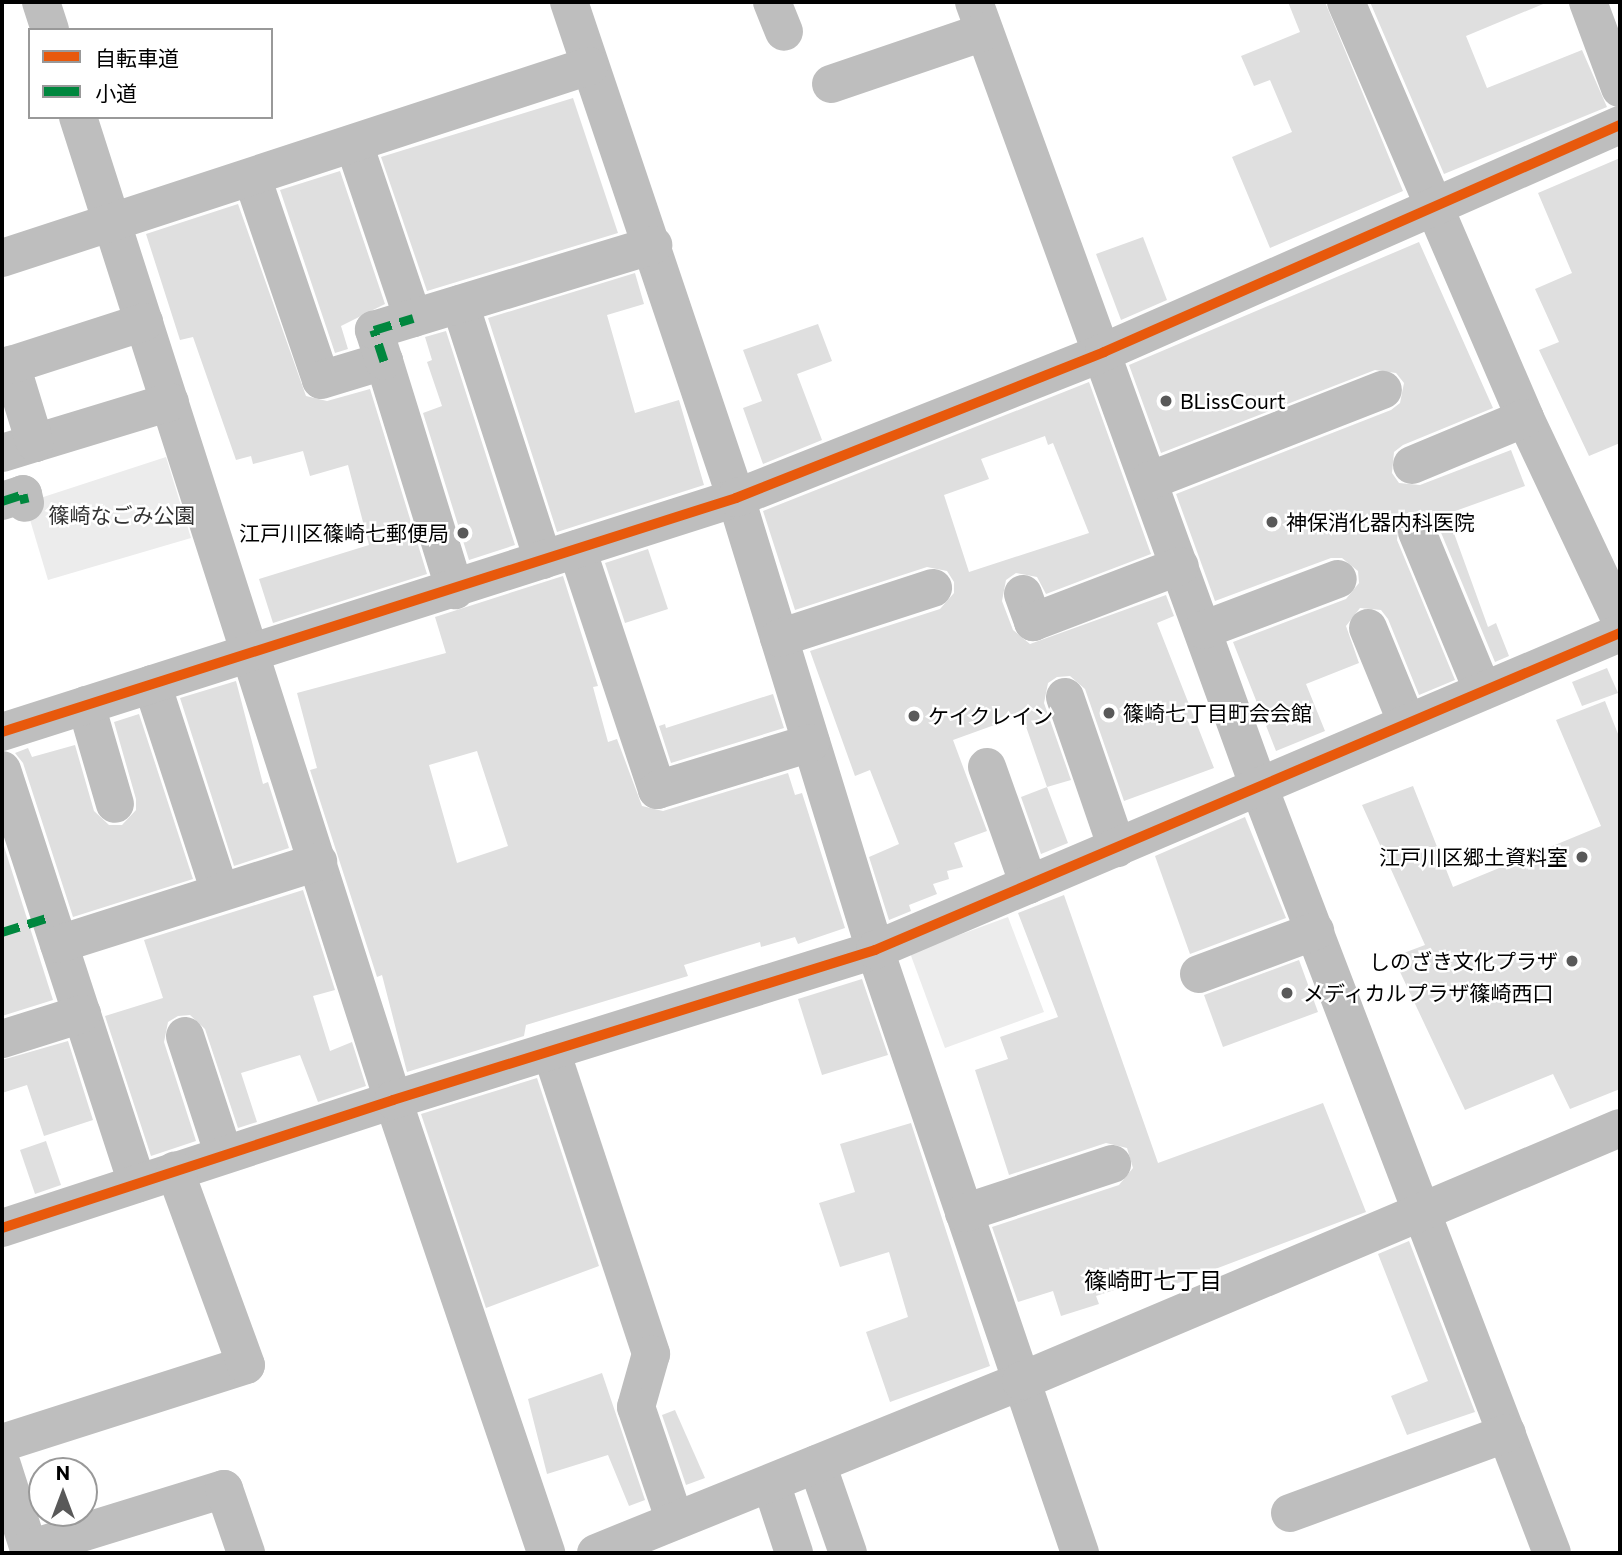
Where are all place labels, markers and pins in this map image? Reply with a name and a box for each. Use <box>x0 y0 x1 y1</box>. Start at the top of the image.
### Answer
place label: BLissCourt <box>1180 388 1286 414</box>
marker: BLissCourt <box>1158 393 1174 409</box>
place label: 神保消化器内科医院 <box>1286 509 1475 535</box>
marker: 神保消化器内科医院 <box>1264 514 1280 530</box>
place label: 江戸川区篠崎七郵便局 <box>239 520 449 546</box>
marker: 江戸川区篠崎七郵便局 <box>455 525 471 541</box>
place label: 篠崎七丁目町会会館 <box>1123 700 1312 726</box>
place label: ケイクレイン <box>928 703 1054 729</box>
marker: 篠崎七丁目町会会館 <box>1101 705 1117 721</box>
marker: ケイクレイン <box>906 708 922 724</box>
place label: 江戸川区郷土資料室 <box>1379 844 1568 870</box>
marker: 江戸川区郷土資料室 <box>1574 849 1590 865</box>
place label: しのざき文化プラザ <box>1369 948 1558 974</box>
marker: しのざき文化プラザ <box>1564 953 1580 969</box>
place label: メディカルプラザ篠崎西口 <box>1303 980 1555 1006</box>
marker: メディカルプラザ篠崎西口 <box>1277 983 1297 1003</box>

